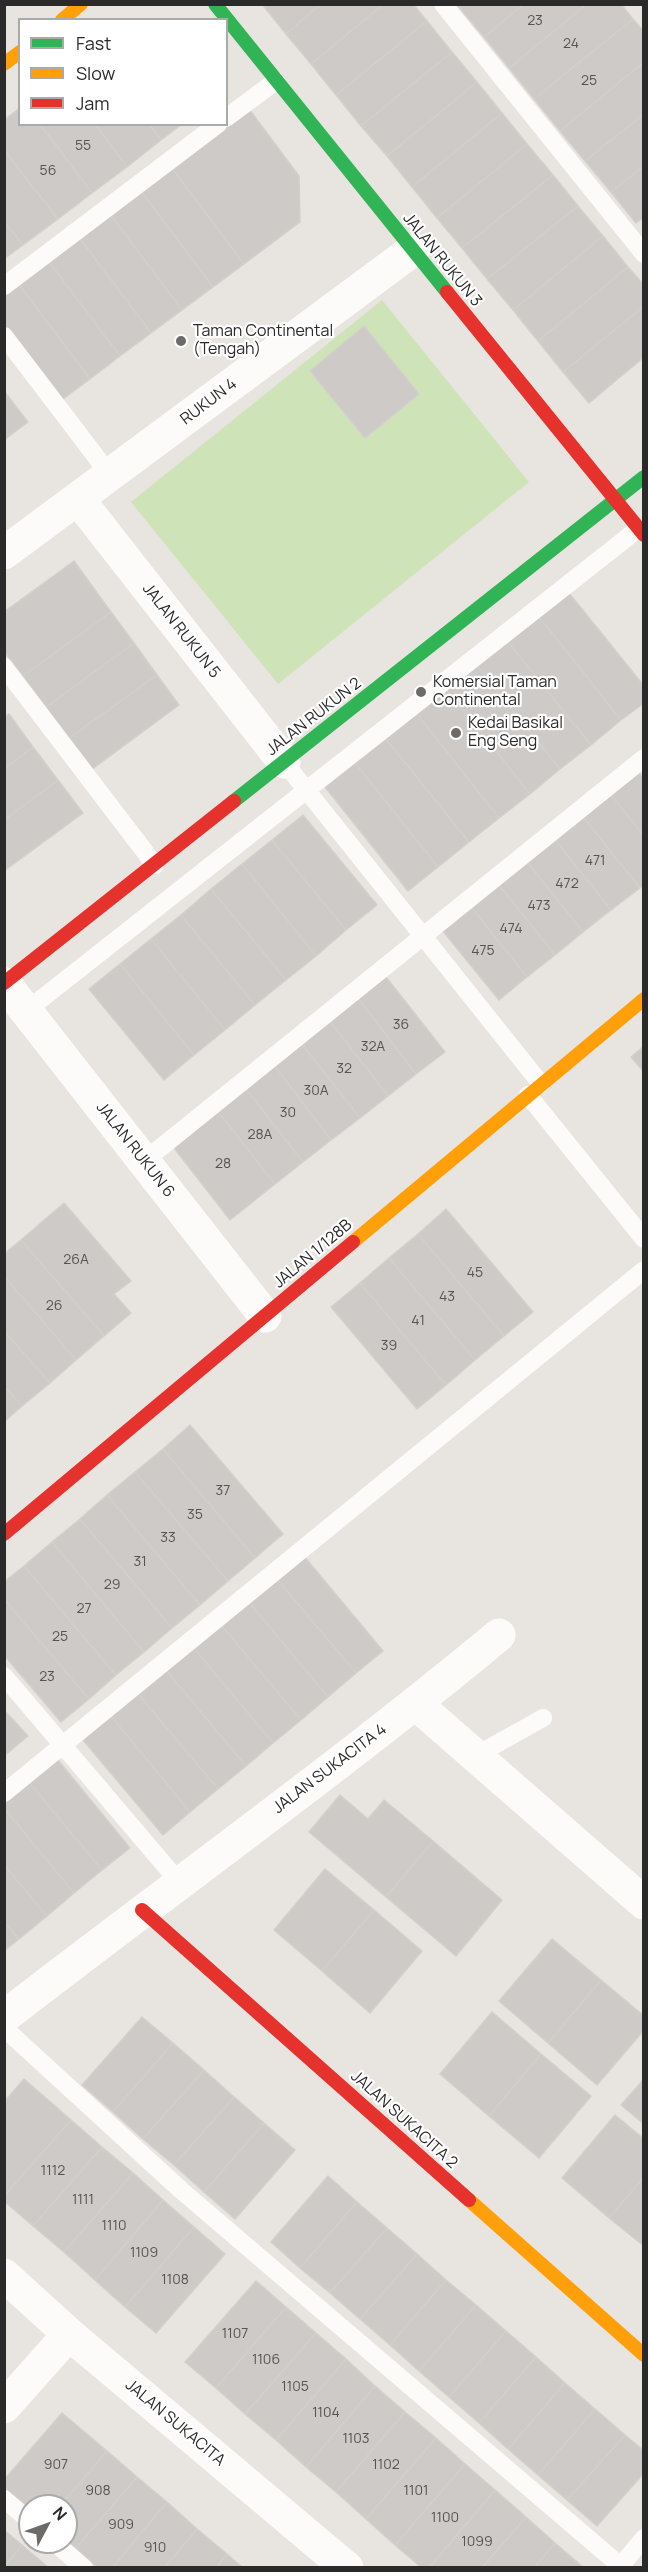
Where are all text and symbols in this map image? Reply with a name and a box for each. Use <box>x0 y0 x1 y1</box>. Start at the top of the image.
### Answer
house number: 23 <box>527 13 543 29</box>
legend <box>18 18 228 126</box>
text: Fast <box>76 31 111 55</box>
house number: 24 <box>563 36 579 52</box>
text: Slow <box>76 61 115 85</box>
house number: 25 <box>581 73 597 89</box>
text: Jam <box>76 91 110 115</box>
house number: 55 <box>75 138 91 154</box>
house number: 56 <box>40 163 56 179</box>
street label: JALAN RUKUN 3 <box>398 209 486 311</box>
place label: Taman Continental (Tengah) <box>193 322 333 360</box>
marker: Taman Continental (Tengah) <box>174 334 188 348</box>
street label: RUKUN 4 <box>177 375 241 429</box>
street label: JALAN RUKUN 5 <box>138 580 224 682</box>
place label: Komersial Taman Continental <box>433 673 557 711</box>
street label: JALAN RUKUN 2 <box>263 674 365 760</box>
marker: Komersial Taman Continental <box>414 685 428 699</box>
place label: Kedai Basikal Eng Seng <box>468 714 563 752</box>
marker: Kedai Basikal Eng Seng <box>449 726 463 740</box>
house number: 471 <box>585 853 605 869</box>
house number: 472 <box>555 876 579 892</box>
house number: 473 <box>527 898 551 914</box>
house number: 474 <box>500 921 522 937</box>
house number: 475 <box>471 943 495 959</box>
house number: 36 <box>393 1017 409 1033</box>
house number: 32A <box>361 1039 385 1055</box>
house number: 32 <box>336 1061 352 1077</box>
house number: 30A <box>303 1083 329 1099</box>
street label: JALAN RUKUN 6 <box>92 1098 178 1202</box>
house number: 30 <box>280 1105 296 1121</box>
house number: 28A <box>248 1127 272 1143</box>
house number: 28 <box>215 1156 231 1172</box>
street label: JALAN 1/128B <box>270 1216 356 1292</box>
house number: 26A <box>63 1252 89 1268</box>
house number: 45 <box>467 1265 483 1281</box>
house number: 43 <box>439 1289 455 1305</box>
house number: 26 <box>46 1298 62 1314</box>
house number: 41 <box>411 1313 425 1329</box>
house number: 39 <box>381 1338 397 1354</box>
house number: 37 <box>216 1483 230 1499</box>
house number: 35 <box>187 1507 203 1523</box>
house number: 33 <box>160 1530 176 1546</box>
house number: 31 <box>133 1554 147 1570</box>
house number: 29 <box>104 1577 120 1593</box>
house number: 27 <box>76 1601 92 1617</box>
house number: 25 <box>52 1629 68 1645</box>
house number: 23 <box>39 1669 55 1685</box>
street label: JALAN SUKACITA 4 <box>269 1720 391 1818</box>
street label: JALAN SUKACITA 2 <box>347 2067 461 2173</box>
house number: 1112 <box>41 2163 65 2179</box>
house number: 1111 <box>72 2192 94 2208</box>
house number: 1110 <box>102 2218 126 2234</box>
house number: 1109 <box>130 2245 158 2261</box>
house number: 1108 <box>161 2272 189 2288</box>
house number: 1107 <box>222 2326 248 2342</box>
house number: 1106 <box>252 2352 280 2368</box>
street label: JALAN SUKACITA <box>121 2376 229 2470</box>
house number: 1105 <box>281 2379 309 2395</box>
house number: 1104 <box>312 2405 340 2421</box>
house number: 1103 <box>342 2431 370 2447</box>
house number: 907 <box>44 2457 68 2473</box>
house number: 1102 <box>372 2457 400 2473</box>
house number: 908 <box>85 2483 111 2499</box>
house number: 1101 <box>404 2483 428 2499</box>
north arrow <box>18 2494 78 2554</box>
text: N <box>48 2502 72 2525</box>
house number: 1100 <box>431 2510 459 2526</box>
house number: 909 <box>108 2517 134 2533</box>
house number: 1099 <box>461 2534 493 2550</box>
house number: 910 <box>144 2540 166 2556</box>

